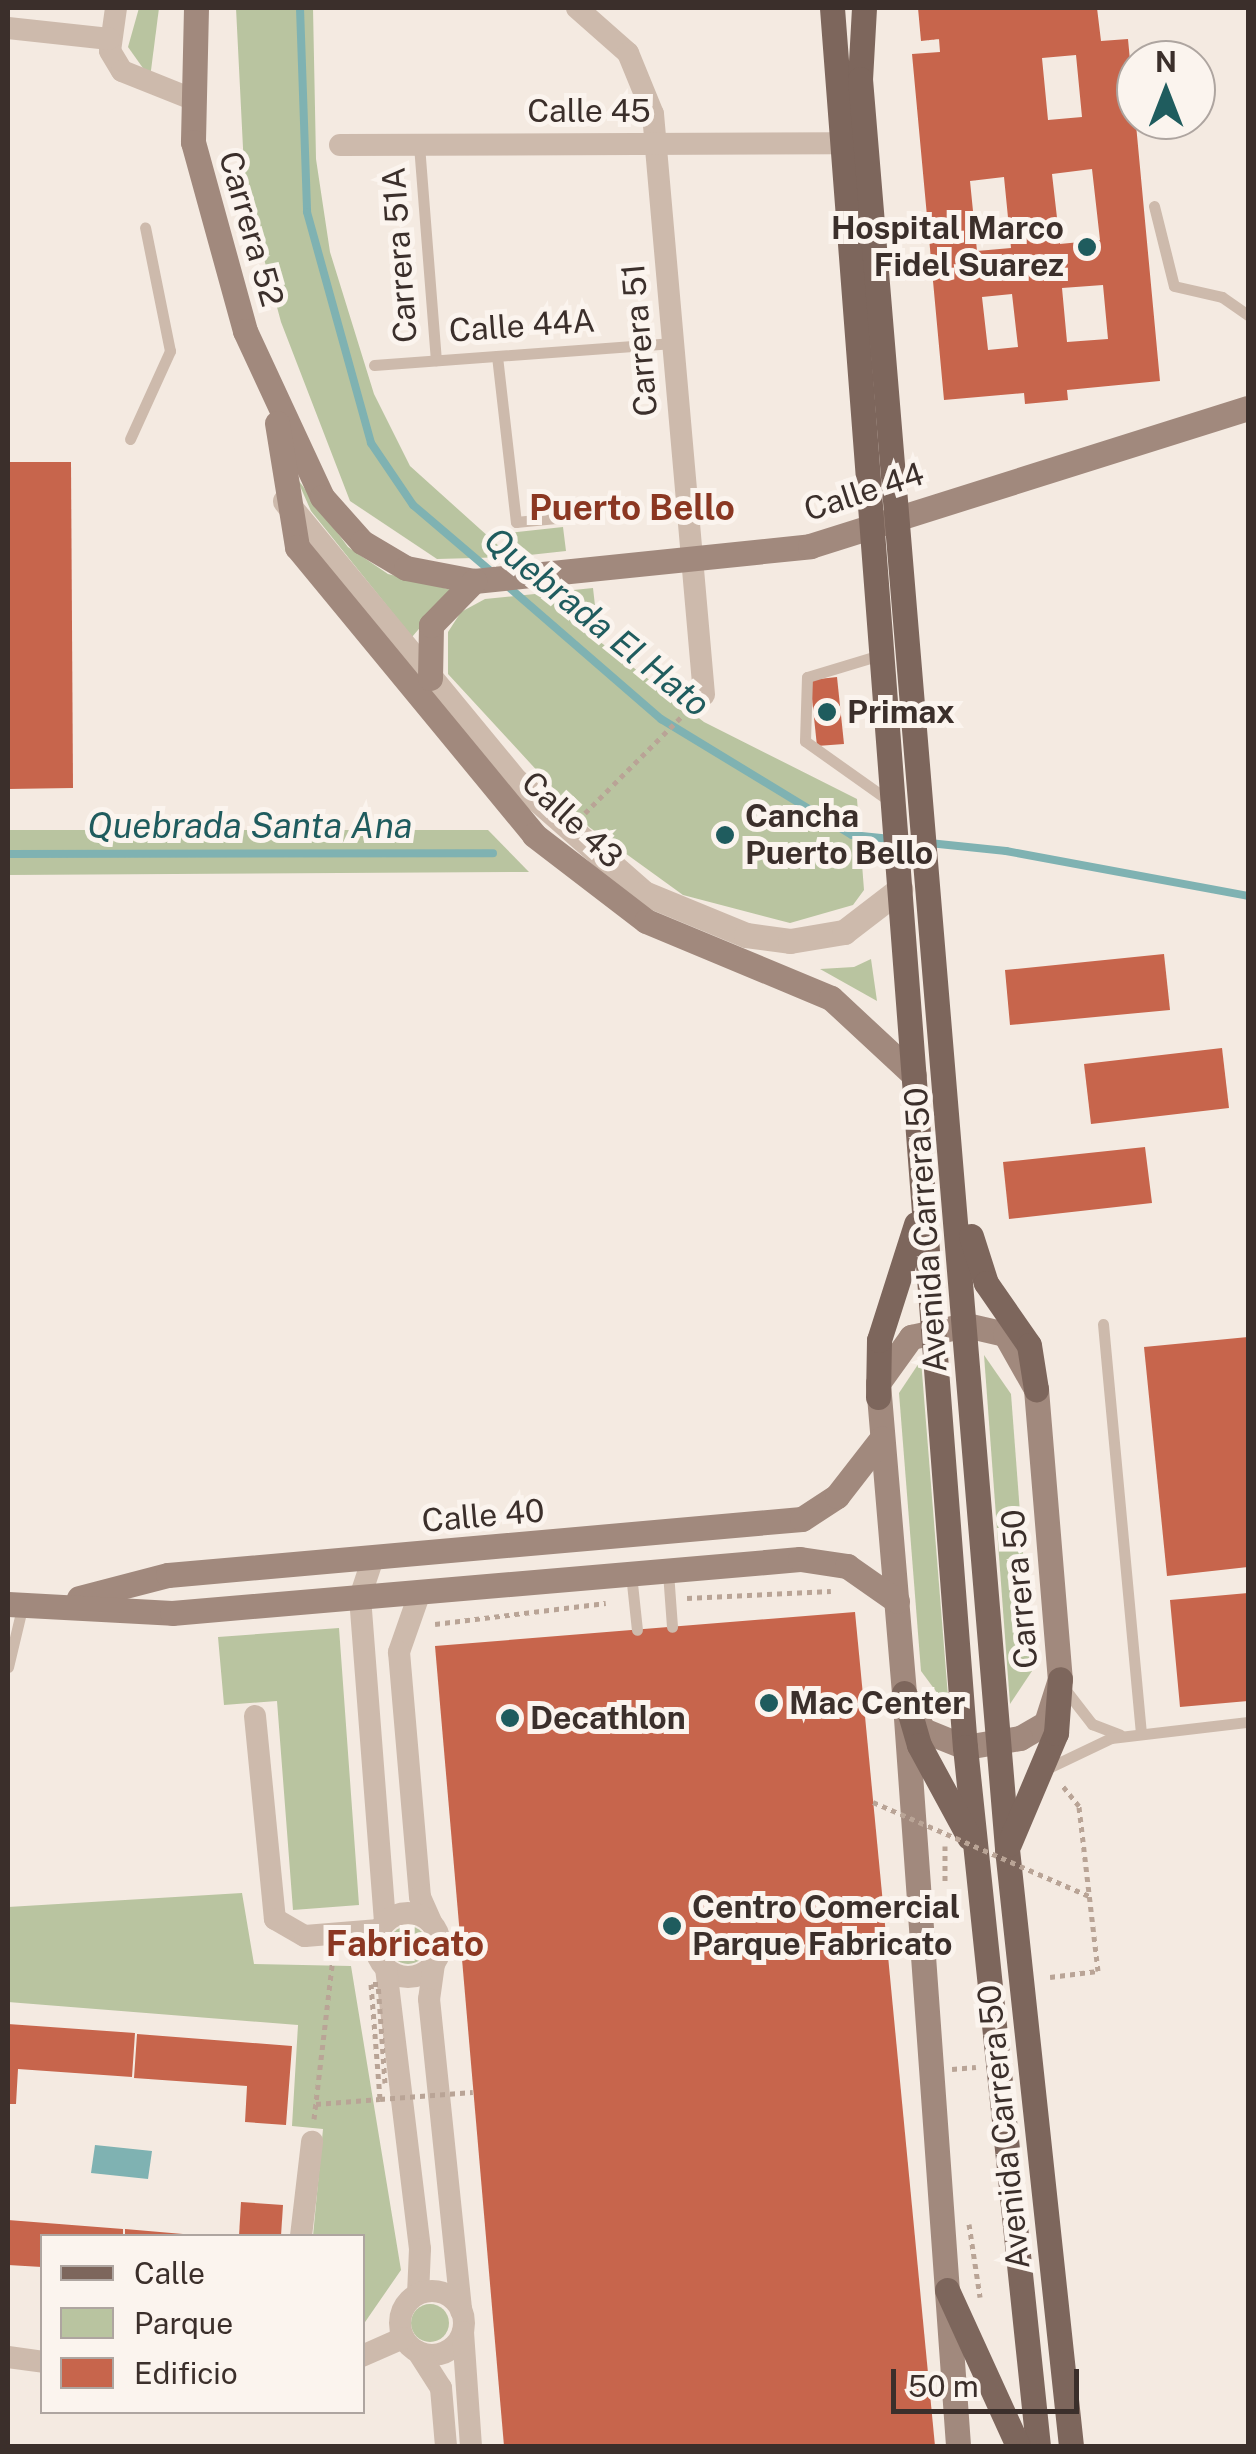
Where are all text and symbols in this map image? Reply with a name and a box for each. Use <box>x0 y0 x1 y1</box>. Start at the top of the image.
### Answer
north arrow <box>1116 40 1216 140</box>
text: N <box>1155 45 1177 78</box>
street label: Calle 45 <box>527 92 651 130</box>
street label: Carrera 52 <box>211 147 291 311</box>
street label: Carrera 51A <box>375 166 425 344</box>
place label: Hospital Marco Fidel Suarez <box>831 210 1064 285</box>
marker: Hospital Marco Fidel Suarez <box>1074 234 1100 260</box>
street label: Carrera 51 <box>614 262 666 418</box>
street label: Calle 44A <box>448 302 596 350</box>
street label: Calle 44 <box>799 455 929 529</box>
district label: Puerto Bello <box>529 487 735 529</box>
water label: Quebrada El Hato <box>476 518 718 726</box>
place label: Primax <box>847 693 955 731</box>
marker: Primax <box>816 701 838 723</box>
street label: Calle 43 <box>514 764 630 876</box>
place label: Cancha Puerto Bello <box>745 798 933 873</box>
water label: Quebrada Santa Ana <box>87 805 413 847</box>
marker: Cancha Puerto Bello <box>714 824 736 846</box>
street label: Avenida Carrera 50 <box>897 1086 955 1374</box>
street label: Calle 40 <box>420 1492 546 1540</box>
street label: Carrera 50 <box>994 1508 1046 1670</box>
place label: Mac Center <box>789 1684 965 1722</box>
marker: Mac Center <box>758 1692 780 1714</box>
place label: Decathlon <box>530 1699 686 1737</box>
marker: Decathlon <box>499 1707 521 1729</box>
place label: Centro Comercial Parque Fabricato <box>692 1889 960 1964</box>
marker: Centro Comercial Parque Fabricato <box>661 1915 683 1937</box>
district label: Fabricato <box>326 1923 484 1965</box>
street label: Avenida Carrera 50 <box>970 1983 1038 2271</box>
legend <box>40 2234 365 2414</box>
text: Calle <box>134 2255 205 2291</box>
text: Parque <box>134 2305 233 2341</box>
scale bar <box>896 2349 1084 2411</box>
text: Edificio <box>134 2355 238 2391</box>
text: 50 m <box>908 2368 979 2404</box>

